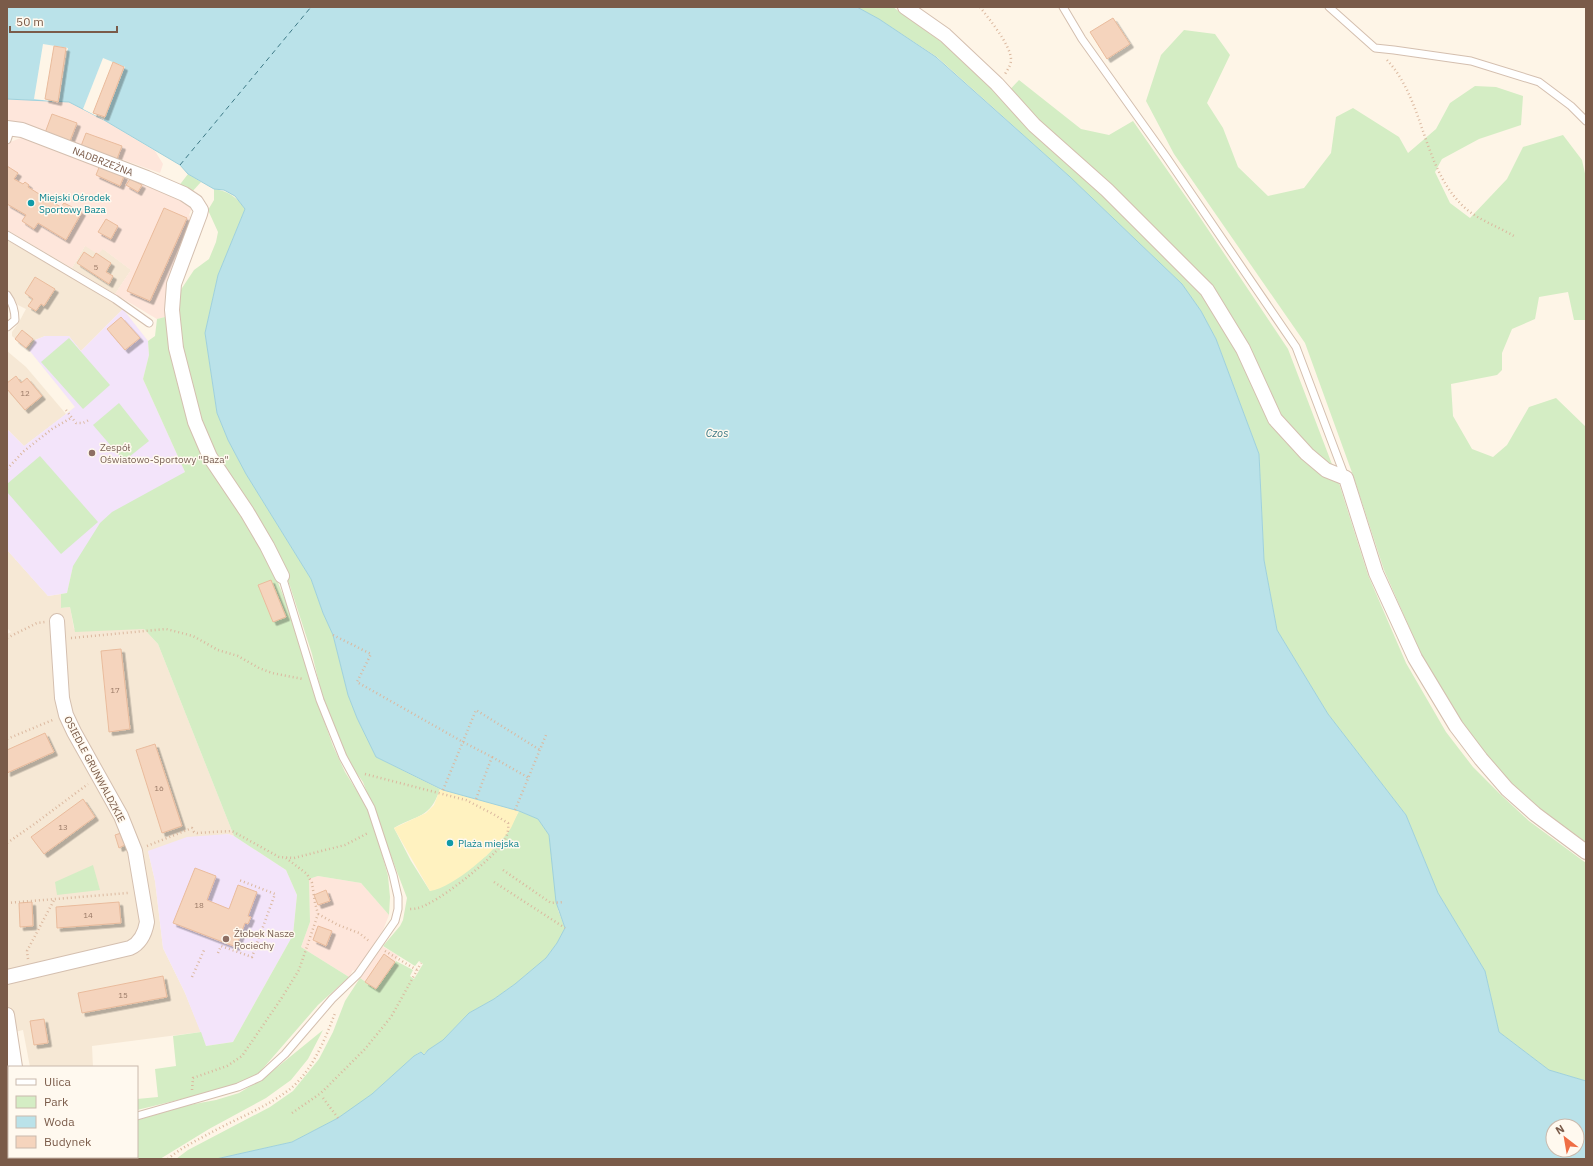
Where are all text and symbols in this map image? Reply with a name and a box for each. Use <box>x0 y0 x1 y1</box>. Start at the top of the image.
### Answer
scale bar <box>10 8 117 34</box>
text: 50 m <box>16 14 44 29</box>
street label: NADBRZEŻNA <box>71 144 136 179</box>
place label: Miejski Ośrodek Sportowy Baza <box>39 191 111 216</box>
marker: Miejski Ośrodek Sportowy Baza <box>26 198 36 208</box>
house number: 5 <box>94 262 99 272</box>
house number: 12 <box>20 388 30 398</box>
water label: Czos <box>706 426 728 440</box>
place label: Zespół Oświatowo-Sportowy "Baza" <box>100 441 229 466</box>
marker: Zespół Oświatowo-Sportowy "Baza" <box>87 448 97 458</box>
house number: 17 <box>110 685 120 695</box>
street label: OSIEDLE GRUNWALDZKIE <box>61 714 128 825</box>
house number: 16 <box>154 783 164 793</box>
house number: 13 <box>58 822 68 832</box>
place label: Plaża miejska <box>458 837 520 850</box>
marker: Plaża miejska <box>445 838 455 848</box>
house number: 18 <box>194 900 204 910</box>
house number: 14 <box>83 910 93 920</box>
place label: Żłobek Nasze Pociechy <box>234 927 295 952</box>
marker: Żłobek Nasze Pociechy <box>221 934 231 944</box>
house number: 15 <box>118 990 128 1000</box>
legend <box>8 1066 138 1158</box>
text: Ulica <box>44 1074 71 1089</box>
text: Park <box>44 1094 69 1109</box>
text: Woda <box>44 1114 75 1129</box>
north arrow <box>1545 1118 1585 1158</box>
text: N <box>1553 1121 1567 1137</box>
text: Budynek <box>44 1134 92 1149</box>

